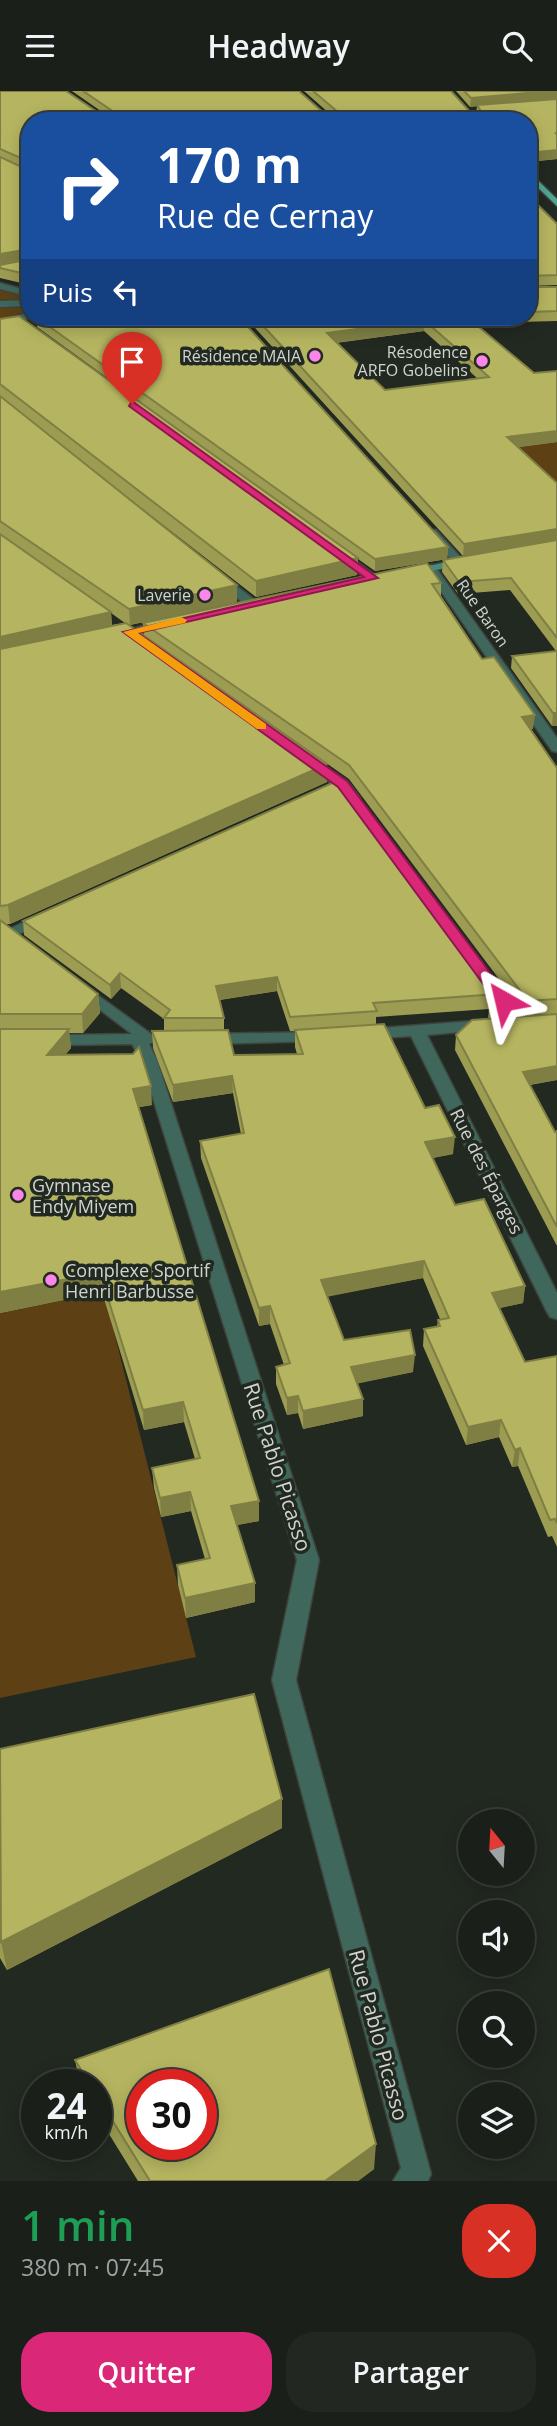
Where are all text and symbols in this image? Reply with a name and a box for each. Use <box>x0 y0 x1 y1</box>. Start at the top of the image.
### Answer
text: Headway <box>207 24 350 67</box>
icon: menu <box>21 27 59 65</box>
icon: search <box>498 27 536 65</box>
text: 170 m <box>157 131 302 197</box>
icon: right <box>42 140 133 231</box>
text: Rue de Cernay <box>157 194 373 237</box>
icon: left <box>107 273 145 311</box>
text: Puis <box>42 274 93 310</box>
pin <box>102 332 162 404</box>
place label: Résodence ARFO Gobelins <box>358 341 468 381</box>
icon: arrive <box>113 343 151 381</box>
place label: Résidence MAIA <box>182 345 302 367</box>
marker: Résidence MAIA <box>307 348 323 364</box>
marker: Résodence ARFO Gobelins <box>474 353 490 369</box>
street label: Rue Baron <box>452 575 514 651</box>
place label: Laverie <box>137 584 191 606</box>
marker: Laverie <box>197 587 213 603</box>
position arrow <box>467 964 541 1038</box>
street label: Rue des Éparges <box>445 1104 529 1238</box>
place label: Gymnase Endy Miyem <box>32 1173 134 1218</box>
marker: Gymnase Endy Miyem <box>10 1187 26 1203</box>
place label: Complexe Sportif Henri Barbusse <box>65 1258 211 1303</box>
marker: Complexe Sportif Henri Barbusse <box>43 1272 59 1288</box>
street label: Rue Pablo Picasso <box>238 1379 318 1555</box>
north arrow <box>458 1809 536 1887</box>
map controls <box>458 1809 535 2159</box>
button: sound <box>458 1900 535 1977</box>
street label: Rue Pablo Picasso <box>343 1946 415 2124</box>
button: search <box>458 1991 535 2068</box>
speed limit sign: 30 <box>126 2069 217 2160</box>
text: 24 <box>46 2082 87 2129</box>
button: layers <box>458 2082 535 2159</box>
text: km/h <box>45 2120 88 2144</box>
text: 1 min <box>21 2196 134 2253</box>
button: close <box>462 2204 536 2278</box>
text: 380 m · 07:45 <box>21 2251 164 2283</box>
button: Quitter <box>21 2332 272 2412</box>
button: Partager <box>286 2332 536 2412</box>

